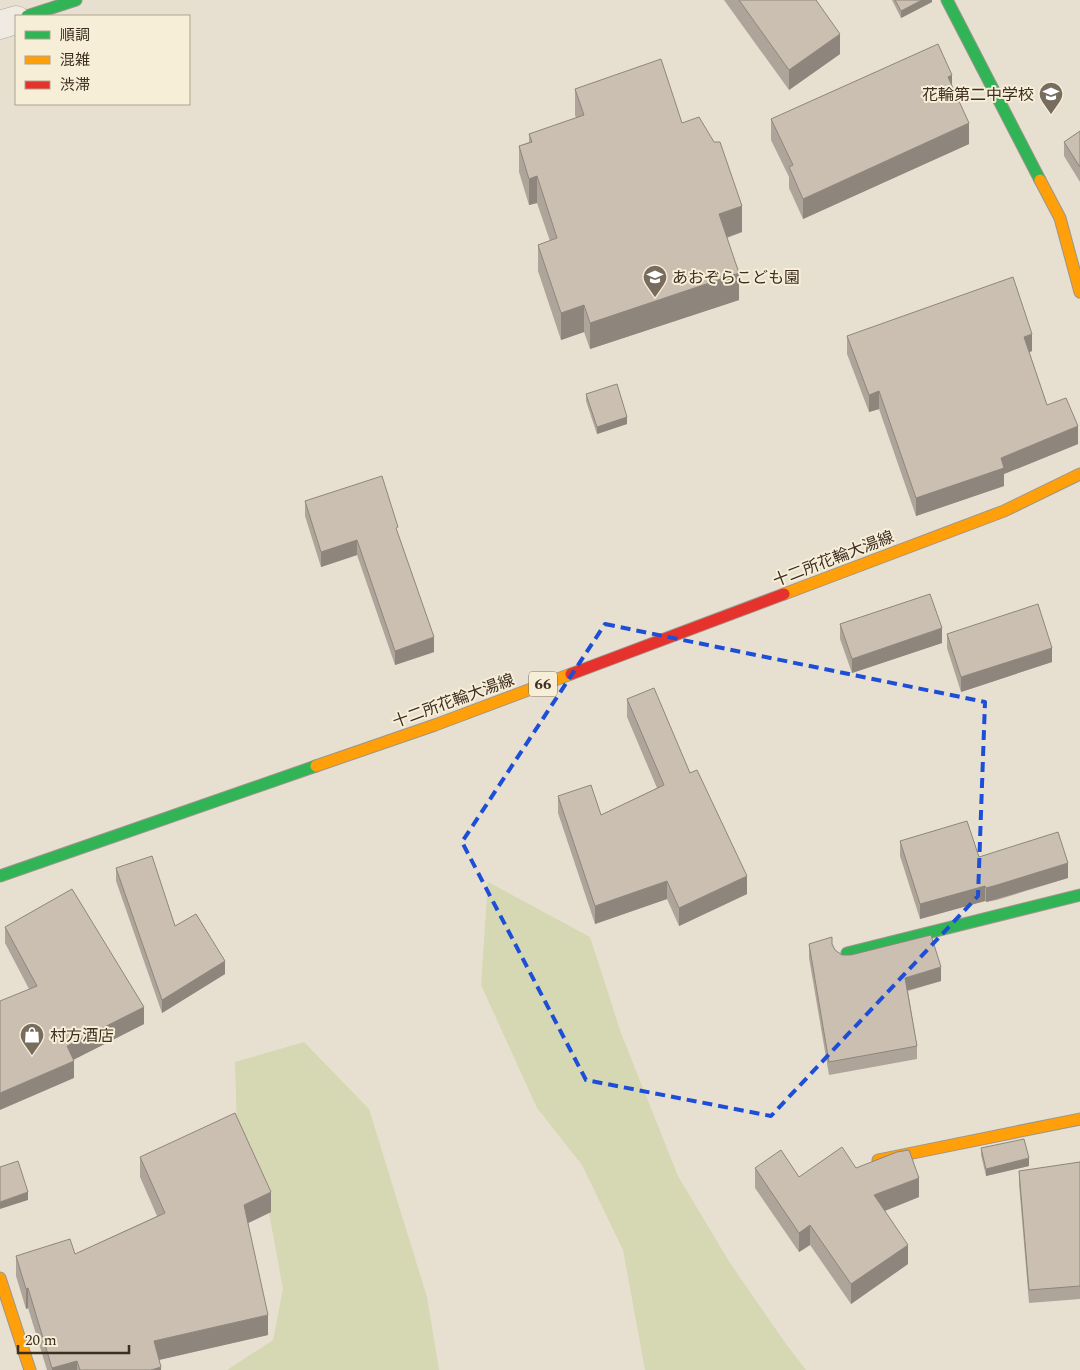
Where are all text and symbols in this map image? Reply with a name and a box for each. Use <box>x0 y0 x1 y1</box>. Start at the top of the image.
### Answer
legend <box>15 15 190 105</box>
text: 順調 <box>60 24 90 47</box>
text: 混雑 <box>60 49 90 72</box>
text: 渋滞 <box>60 74 90 97</box>
school or university icon: 花輪第二中学校 <box>1038 81 1064 115</box>
place label: 花輪第二中学校 <box>922 83 1034 107</box>
school or university icon: あおぞらこども園 <box>642 264 668 298</box>
place label: あおぞらこども園 <box>672 266 800 290</box>
street label: 十二所花輪大湯線 <box>769 525 897 593</box>
street label: 十二所花輪大湯線 <box>389 668 518 734</box>
road number: 66 <box>529 672 557 696</box>
shop icon: 村方酒店 <box>19 1022 45 1056</box>
place label: 村方酒店 <box>50 1024 114 1048</box>
scale bar <box>18 1322 129 1354</box>
text: 20 m <box>25 1329 57 1352</box>

